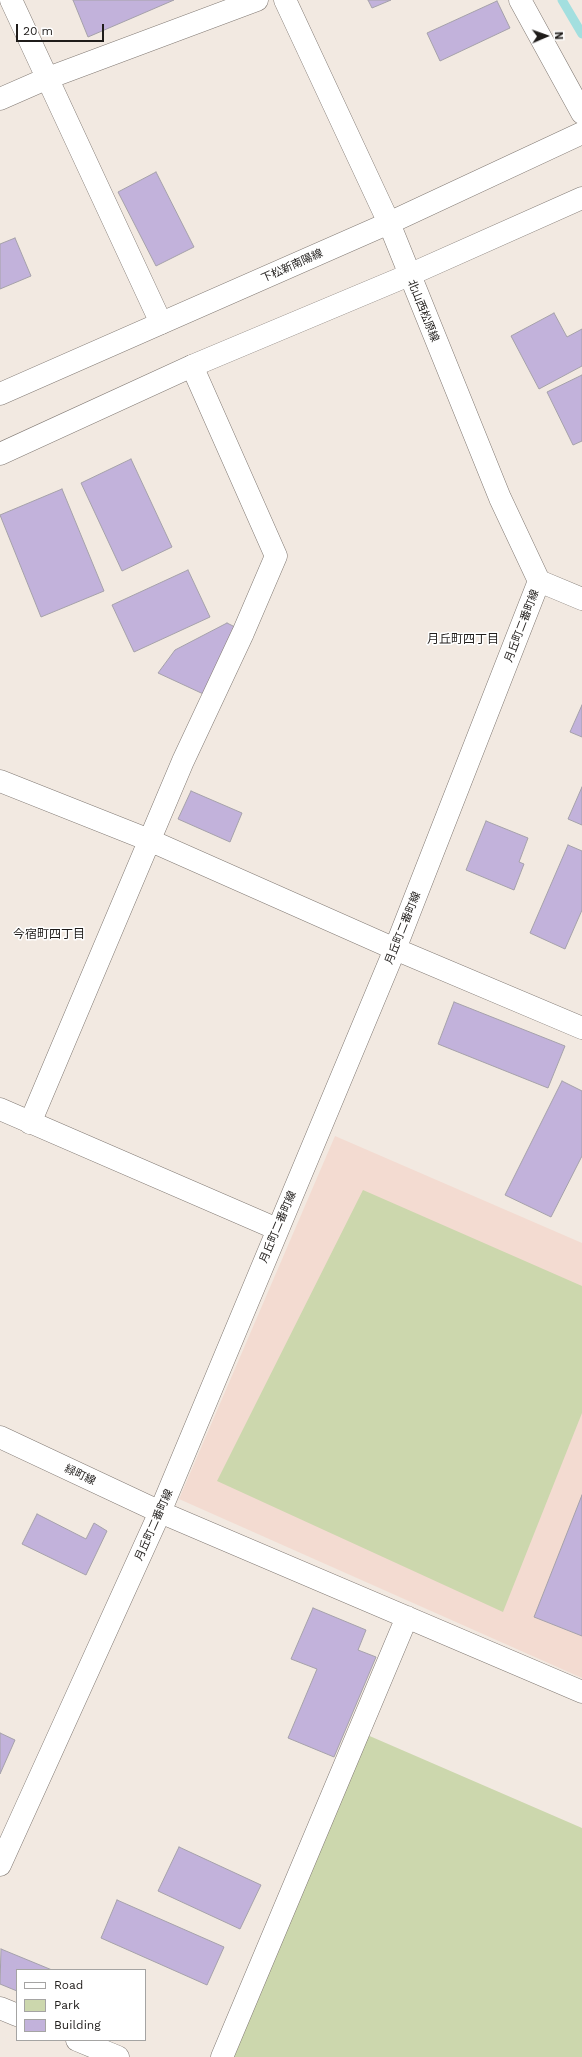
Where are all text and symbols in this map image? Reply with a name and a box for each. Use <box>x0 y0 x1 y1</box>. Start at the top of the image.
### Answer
scale bar <box>18 16 106 42</box>
north arrow <box>526 16 566 56</box>
text: 20 m <box>23 24 53 38</box>
text: N <box>552 31 565 40</box>
street label: 下松新南陽線 <box>259 247 325 285</box>
street label: 北山西松原線 <box>405 278 441 344</box>
street label: 月丘町二番町線 <box>502 588 542 664</box>
district label: 月丘町四丁目 <box>427 632 499 646</box>
street label: 月丘町二番町線 <box>382 890 424 966</box>
district label: 今宿町四丁目 <box>13 927 85 941</box>
street label: 月丘町二番町線 <box>257 1189 299 1265</box>
street label: 緑町線 <box>62 1462 98 1488</box>
street label: 月丘町二番町線 <box>132 1487 176 1563</box>
legend <box>16 1969 146 2041</box>
text: Road <box>54 1978 83 1992</box>
text: Park <box>54 1998 80 2012</box>
text: Building <box>54 2018 101 2032</box>

